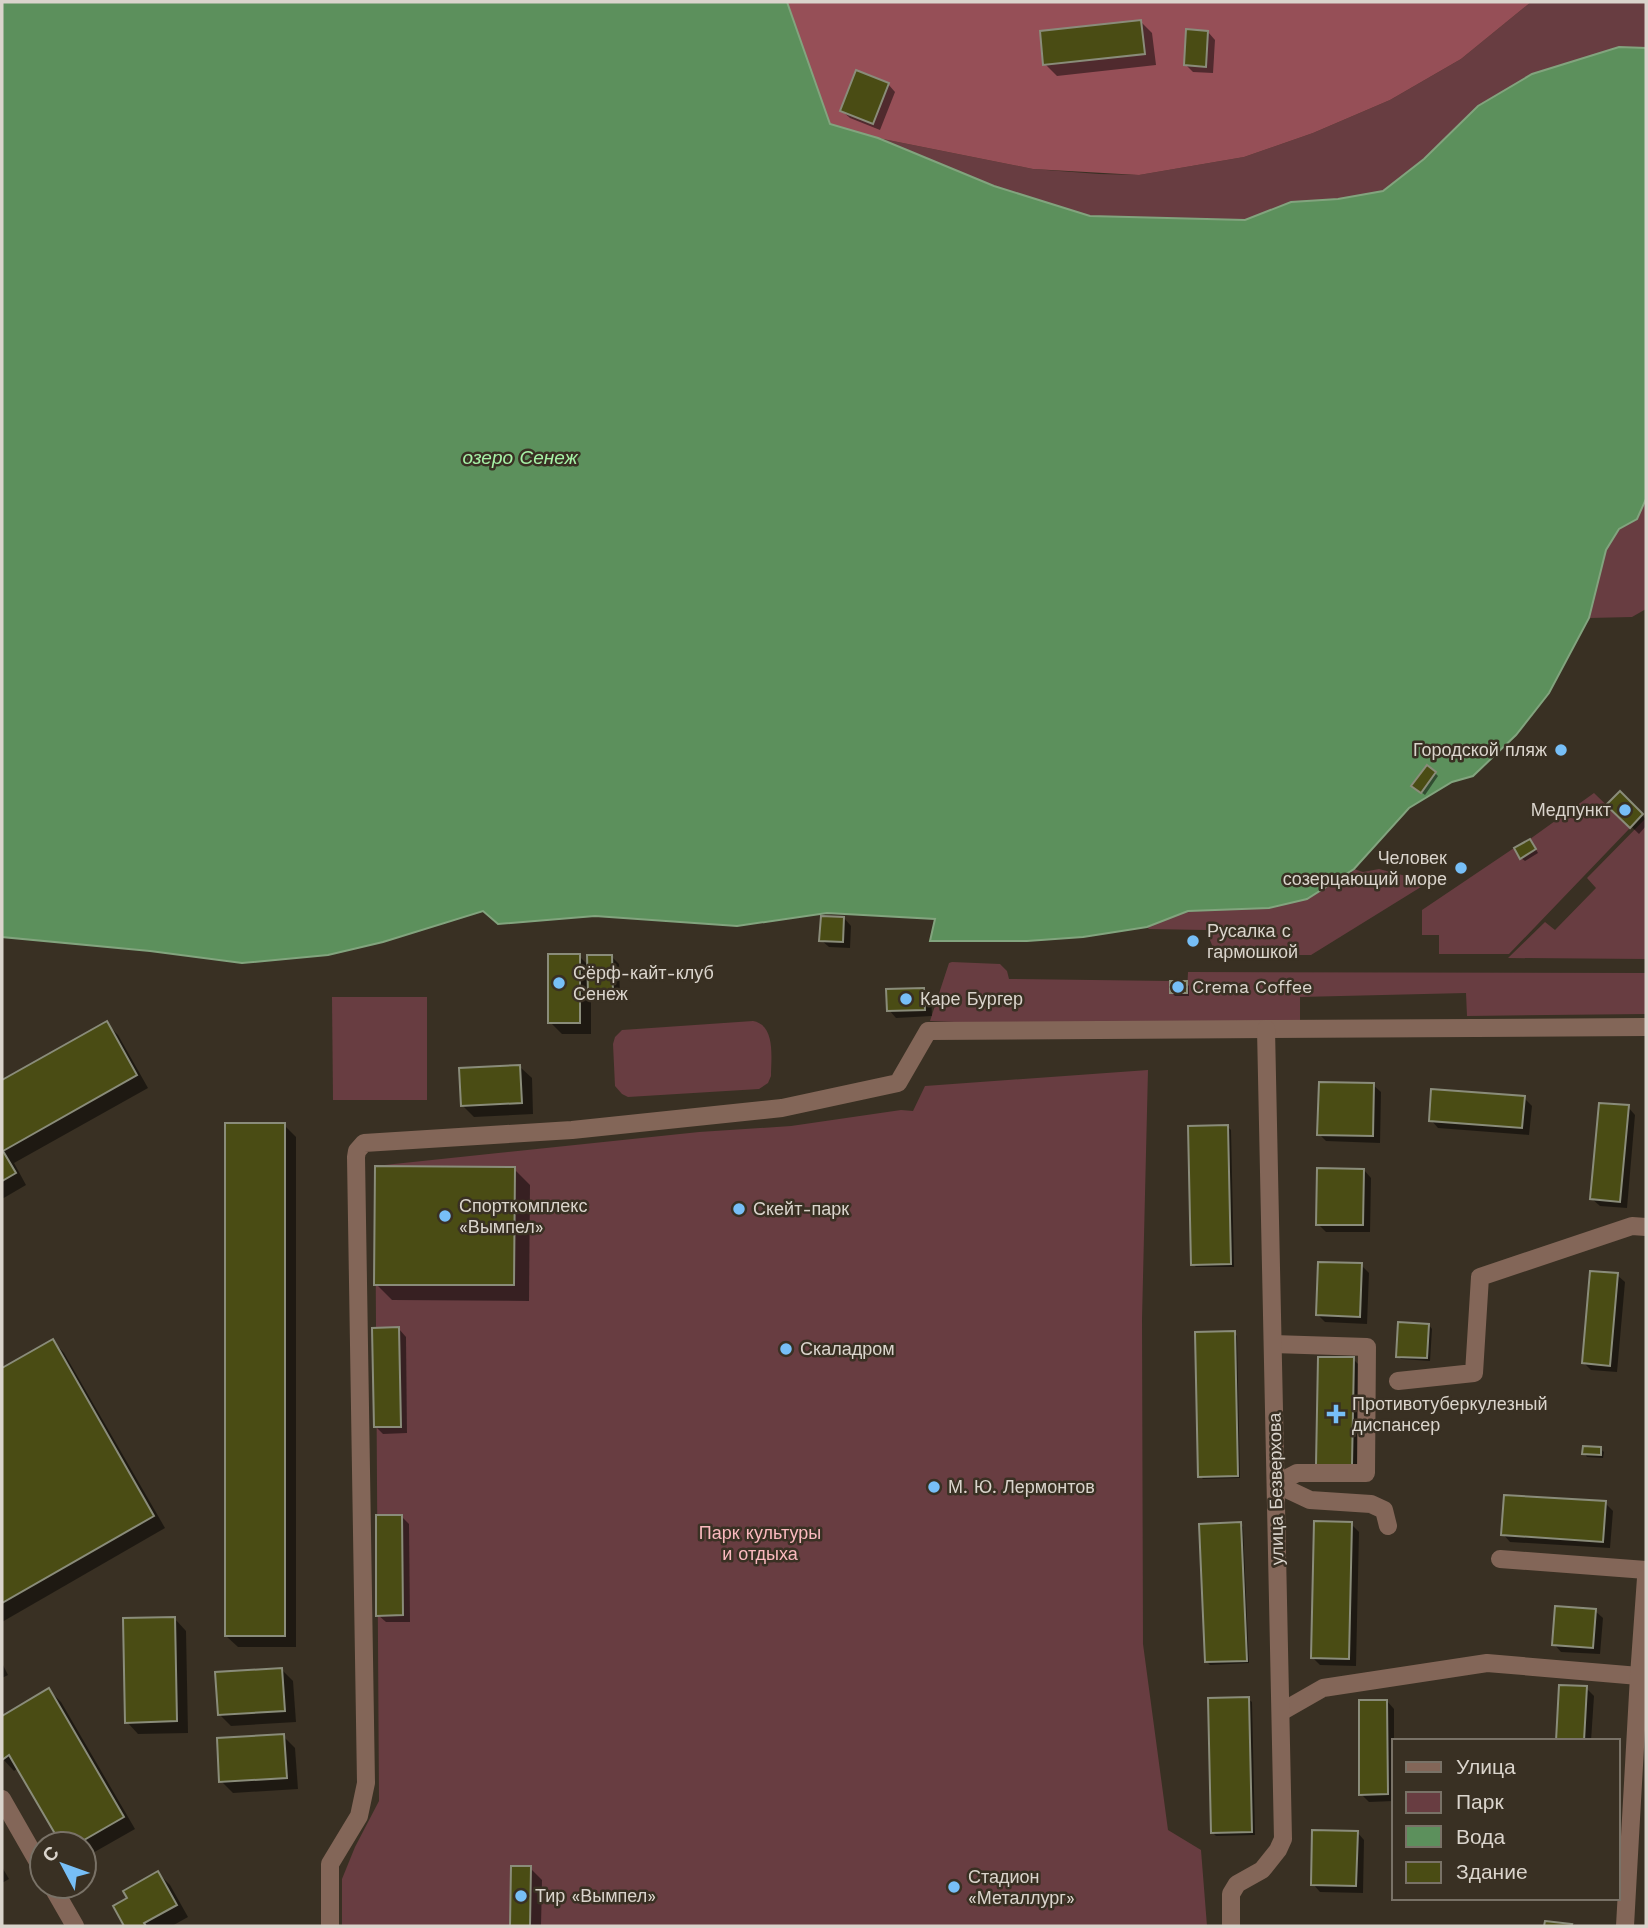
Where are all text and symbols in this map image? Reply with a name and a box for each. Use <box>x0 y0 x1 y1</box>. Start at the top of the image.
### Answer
water label: озеро Сенеж <box>462 446 579 469</box>
place label: Городской пляж <box>1413 739 1547 760</box>
marker: Городской пляж <box>1553 742 1569 758</box>
place label: Медпункт <box>1531 799 1611 820</box>
marker: Медпункт <box>1617 802 1633 818</box>
place label: Человек созерцающий море <box>1283 847 1447 889</box>
marker: Человек созерцающий море <box>1453 860 1469 876</box>
place label: Русалка с гармошкой <box>1207 920 1298 962</box>
marker: Русалка с гармошкой <box>1185 933 1201 949</box>
place label: Сёрф-кайт-клуб Сенеж <box>573 962 714 1004</box>
marker: Сёрф-кайт-клуб Сенеж <box>551 975 567 991</box>
place label: Crema Coffee <box>1192 976 1313 997</box>
marker: Crema Coffee <box>1170 979 1186 995</box>
place label: Каре Бургер <box>920 988 1023 1009</box>
marker: Каре Бургер <box>898 991 914 1007</box>
place label: Спорткомплекс «Вымпел» <box>459 1195 587 1237</box>
place label: Скейт-парк <box>753 1198 849 1219</box>
marker: Скейт-парк <box>731 1201 747 1217</box>
marker: Спорткомплекс «Вымпел» <box>437 1208 453 1224</box>
place label: Скаладром <box>800 1338 895 1359</box>
marker: Скаладром <box>778 1341 794 1357</box>
place label: Противотуберкулезный диспансер <box>1352 1393 1548 1435</box>
marker: Противотуберкулезный диспансер <box>1326 1404 1346 1424</box>
street label: улица Безверхова <box>1264 1412 1287 1566</box>
place label: М. Ю. Лермонтов <box>948 1476 1095 1497</box>
marker: М. Ю. Лермонтов <box>926 1479 942 1495</box>
park label: Парк культуры и отдыха <box>699 1522 821 1564</box>
legend <box>1392 1739 1620 1900</box>
text: Улица <box>1456 1754 1516 1779</box>
text: Парк <box>1456 1789 1504 1814</box>
text: Вода <box>1456 1824 1505 1849</box>
north arrow <box>28 1830 98 1900</box>
text: С <box>37 1841 64 1867</box>
text: Здание <box>1456 1859 1528 1884</box>
place label: Стадион «Металлург» <box>968 1866 1075 1908</box>
marker: Стадион «Металлург» <box>946 1879 962 1895</box>
place label: Тир «Вымпел» <box>535 1885 656 1906</box>
marker: Тир «Вымпел» <box>513 1888 529 1904</box>

